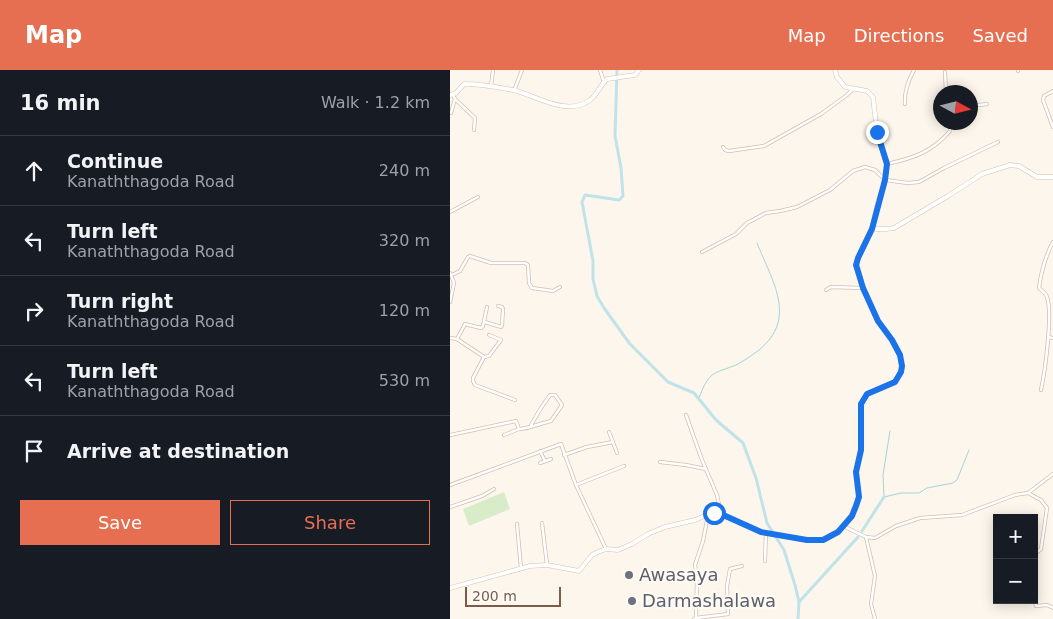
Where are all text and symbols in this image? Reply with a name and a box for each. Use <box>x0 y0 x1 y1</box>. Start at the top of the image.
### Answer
text: Map <box>25 21 82 49</box>
text: Map <box>788 25 826 46</box>
text: Directions <box>854 25 944 46</box>
text: Saved <box>972 25 1028 46</box>
north arrow <box>933 85 978 130</box>
text: 16 min <box>20 91 101 115</box>
text: Walk · 1.2 km <box>321 93 430 112</box>
route end <box>866 121 889 144</box>
text: Continue <box>67 150 163 172</box>
icon: ahead <box>20 157 48 185</box>
text: 240 m <box>379 161 430 180</box>
text: Kanaththagoda Road <box>67 172 235 191</box>
text: Turn left <box>67 220 158 242</box>
icon: left <box>20 227 48 255</box>
text: 320 m <box>379 231 430 250</box>
text: Kanaththagoda Road <box>67 242 235 261</box>
text: Turn right <box>67 290 173 312</box>
icon: right <box>20 297 48 325</box>
text: 120 m <box>379 301 430 320</box>
text: Kanaththagoda Road <box>67 312 235 331</box>
text: Turn left <box>67 360 158 382</box>
icon: left <box>20 367 48 395</box>
text: 530 m <box>379 371 430 390</box>
text: Kanaththagoda Road <box>67 382 235 401</box>
icon: arrive <box>20 437 48 465</box>
text: Arrive at destination <box>67 440 289 462</box>
button: Save <box>20 500 220 545</box>
button: Share <box>230 500 430 545</box>
route start <box>703 502 726 525</box>
map controls <box>993 514 1038 604</box>
button: + <box>993 514 1038 559</box>
button: − <box>993 559 1038 604</box>
place label: Awasaya <box>639 564 718 585</box>
marker: Awasaya <box>623 569 635 581</box>
scale bar <box>465 584 561 607</box>
text: 200 m <box>472 588 517 604</box>
place label: Darmashalawa <box>642 590 776 611</box>
marker: Darmashalawa <box>626 595 638 607</box>

